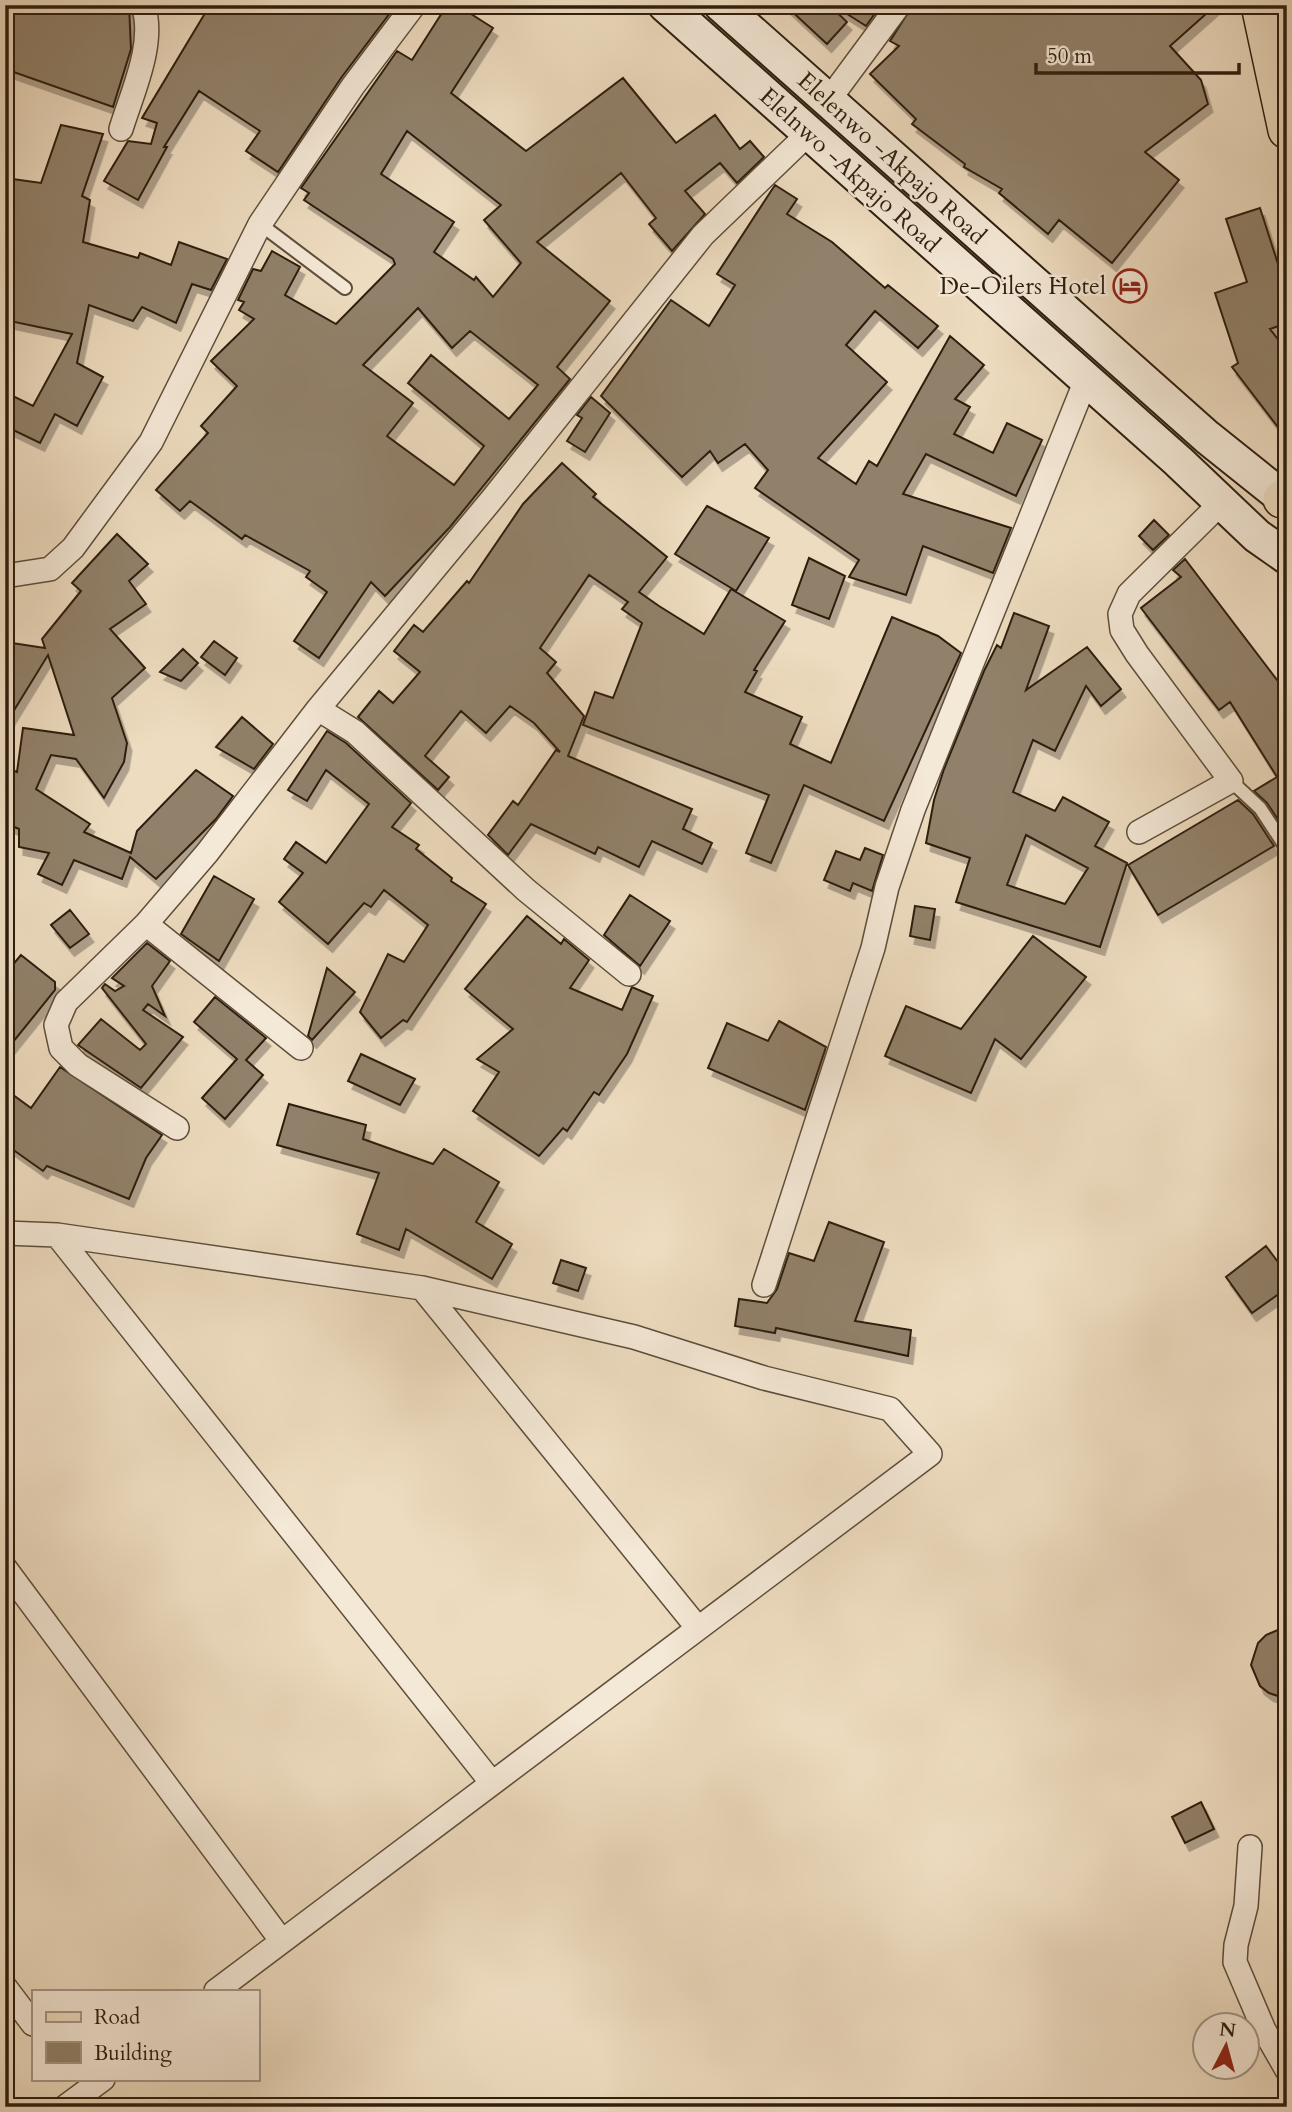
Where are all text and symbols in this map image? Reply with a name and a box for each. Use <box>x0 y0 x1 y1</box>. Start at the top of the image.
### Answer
scale bar <box>1036 32 1240 76</box>
text: 50 m <box>1047 42 1092 71</box>
street label: Elelenwo -Akpajo Road <box>790 65 993 252</box>
street label: Elelnwo -Akpajo Road <box>752 80 947 261</box>
hotel icon: De-Oilers Hotel <box>1111 267 1149 305</box>
place label: De-Oilers Hotel <box>940 270 1106 303</box>
legend <box>32 1990 259 2080</box>
text: Road <box>94 2003 140 2032</box>
north arrow <box>1190 2010 1260 2080</box>
text: N <box>1218 2016 1238 2044</box>
text: Building <box>94 2039 172 2068</box>

